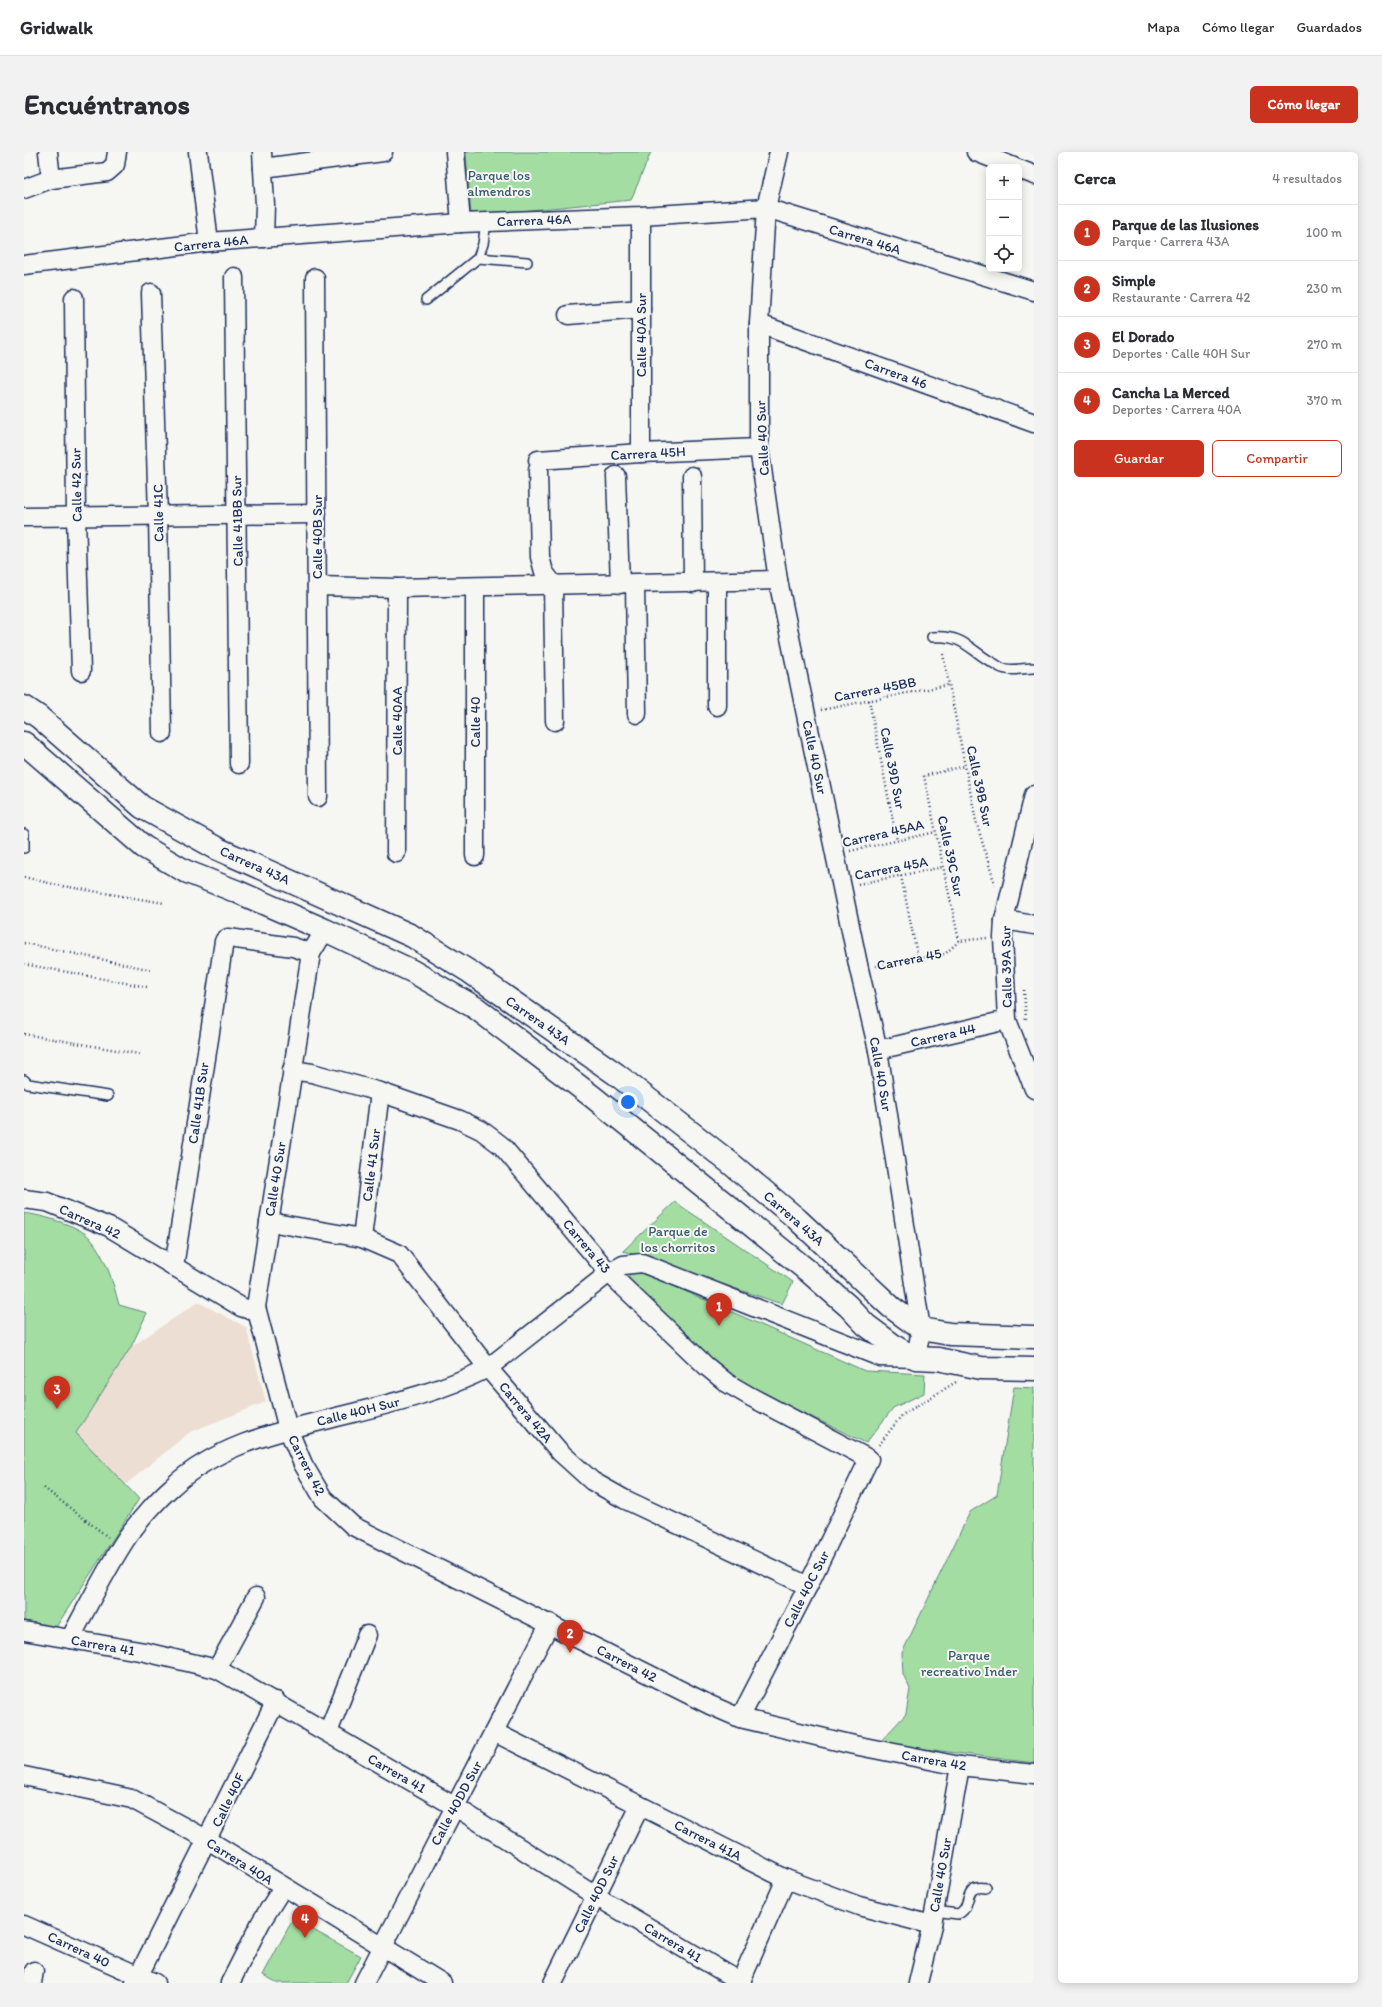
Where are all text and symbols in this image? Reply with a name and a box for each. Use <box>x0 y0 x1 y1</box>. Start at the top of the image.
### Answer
text: Gridwalk <box>20 16 93 39</box>
text: Mapa <box>1147 19 1180 36</box>
text: Cómo llegar <box>1202 19 1274 36</box>
text: Guardados <box>1296 19 1362 36</box>
button: Cómo llegar <box>1250 86 1358 123</box>
text: Encuéntranos <box>24 87 190 121</box>
map controls <box>986 164 1022 272</box>
button: + <box>986 164 1022 200</box>
park label: Parque los almendros <box>467 167 531 200</box>
text: Cerca <box>1074 168 1116 188</box>
text: 4 resultados <box>1272 171 1342 186</box>
button: − <box>986 200 1022 236</box>
street label: Carrera 46A <box>496 211 572 230</box>
text: Parque de las Ilusiones <box>1112 216 1259 234</box>
street label: Carrera 46A <box>827 220 903 259</box>
text: 1 <box>1084 225 1090 240</box>
text: 100 m <box>1306 225 1342 240</box>
street label: Carrera 46A <box>173 231 249 256</box>
text: Parque · Carrera 43A <box>1112 234 1229 249</box>
button: locate <box>986 236 1022 272</box>
text: Simple <box>1112 272 1156 290</box>
text: 2 <box>1084 281 1090 296</box>
text: 230 m <box>1306 281 1342 296</box>
text: Restaurante · Carrera 42 <box>1112 290 1250 305</box>
street label: Calle 40A Sur <box>633 292 650 377</box>
text: El Dorado <box>1112 328 1174 346</box>
text: 3 <box>1083 337 1091 352</box>
text: 270 m <box>1307 337 1342 352</box>
text: Deportes · Calle 40H Sur <box>1112 346 1250 361</box>
street label: Carrera 46 <box>862 354 930 393</box>
text: Cancha La Merced <box>1112 384 1230 402</box>
text: 4 <box>1083 393 1091 408</box>
text: 370 m <box>1307 393 1342 408</box>
street label: Calle 40 Sur <box>752 399 773 476</box>
text: Deportes · Carrera 40A <box>1112 402 1241 417</box>
button: Guardar <box>1074 440 1204 477</box>
button: Compartir <box>1212 440 1342 477</box>
street label: Carrera 45H <box>610 443 686 464</box>
street label: Calle 42 Sur <box>67 447 86 522</box>
street label: Calle 41BB Sur <box>228 475 247 567</box>
street label: Calle 41C <box>149 484 168 542</box>
street label: Calle 40B Sur <box>309 494 326 579</box>
street label: Carrera 45BB <box>833 673 918 706</box>
street label: Calle 40AA <box>389 686 406 755</box>
street label: Calle 40 <box>467 696 484 748</box>
street label: Calle 40 Sur <box>798 718 831 796</box>
street label: Calle 39D Sur <box>876 726 909 811</box>
street label: Calle 39B Sur <box>963 744 996 829</box>
street label: Calle 39C Sur <box>934 814 967 899</box>
street label: Carrera 45AA <box>841 816 926 851</box>
street label: Carrera 43A <box>217 842 292 888</box>
street label: Carrera 45A <box>853 853 929 884</box>
street label: Calle 39A Sur <box>997 925 1016 1008</box>
street label: Carrera 45 <box>875 945 943 974</box>
street label: Carrera 43A <box>502 992 573 1049</box>
street label: Carrera 44 <box>909 1020 978 1051</box>
street label: Calle 40 Sur <box>866 1035 896 1113</box>
street label: Calle 41B Sur <box>184 1061 213 1145</box>
your location <box>618 1092 638 1112</box>
street label: Calle 41 Sur <box>359 1127 384 1202</box>
street label: Calle 40 Sur <box>261 1140 290 1218</box>
street label: Carrera 43A <box>760 1187 827 1249</box>
street label: Carrera 42 <box>56 1200 124 1243</box>
street label: Carrera 43 <box>559 1216 615 1277</box>
park label: Parque de los chorritos <box>641 1223 715 1256</box>
pin: 1 <box>706 1293 732 1326</box>
pin: 3 <box>44 1376 70 1409</box>
street label: Carrera 42A <box>495 1378 556 1446</box>
street label: Calle 40H Sur <box>315 1393 402 1430</box>
street label: Carrera 42 <box>284 1432 329 1499</box>
street label: Calle 40C Sur <box>780 1547 833 1631</box>
pin: 2 <box>557 1620 583 1653</box>
street label: Carrera 41 <box>70 1632 137 1660</box>
street label: Carrera 42 <box>594 1641 660 1686</box>
park label: Parque recreativo Inder <box>921 1647 1018 1680</box>
street label: Carrera 42 <box>900 1746 968 1775</box>
street label: Carrera 41 <box>364 1750 429 1797</box>
street label: Calle 40DD Sur <box>427 1758 486 1849</box>
street label: Calle 40F <box>208 1770 249 1830</box>
street label: Carrera 41A <box>671 1816 744 1865</box>
street label: Carrera 40A <box>203 1834 276 1889</box>
street label: Calle 40 Sur <box>926 1836 955 1914</box>
street label: Calle 40D Sur <box>570 1852 623 1936</box>
pin: 4 <box>292 1905 318 1938</box>
street label: Carrera 41 <box>641 1918 705 1967</box>
street label: Carrera 40 <box>45 1928 113 1971</box>

